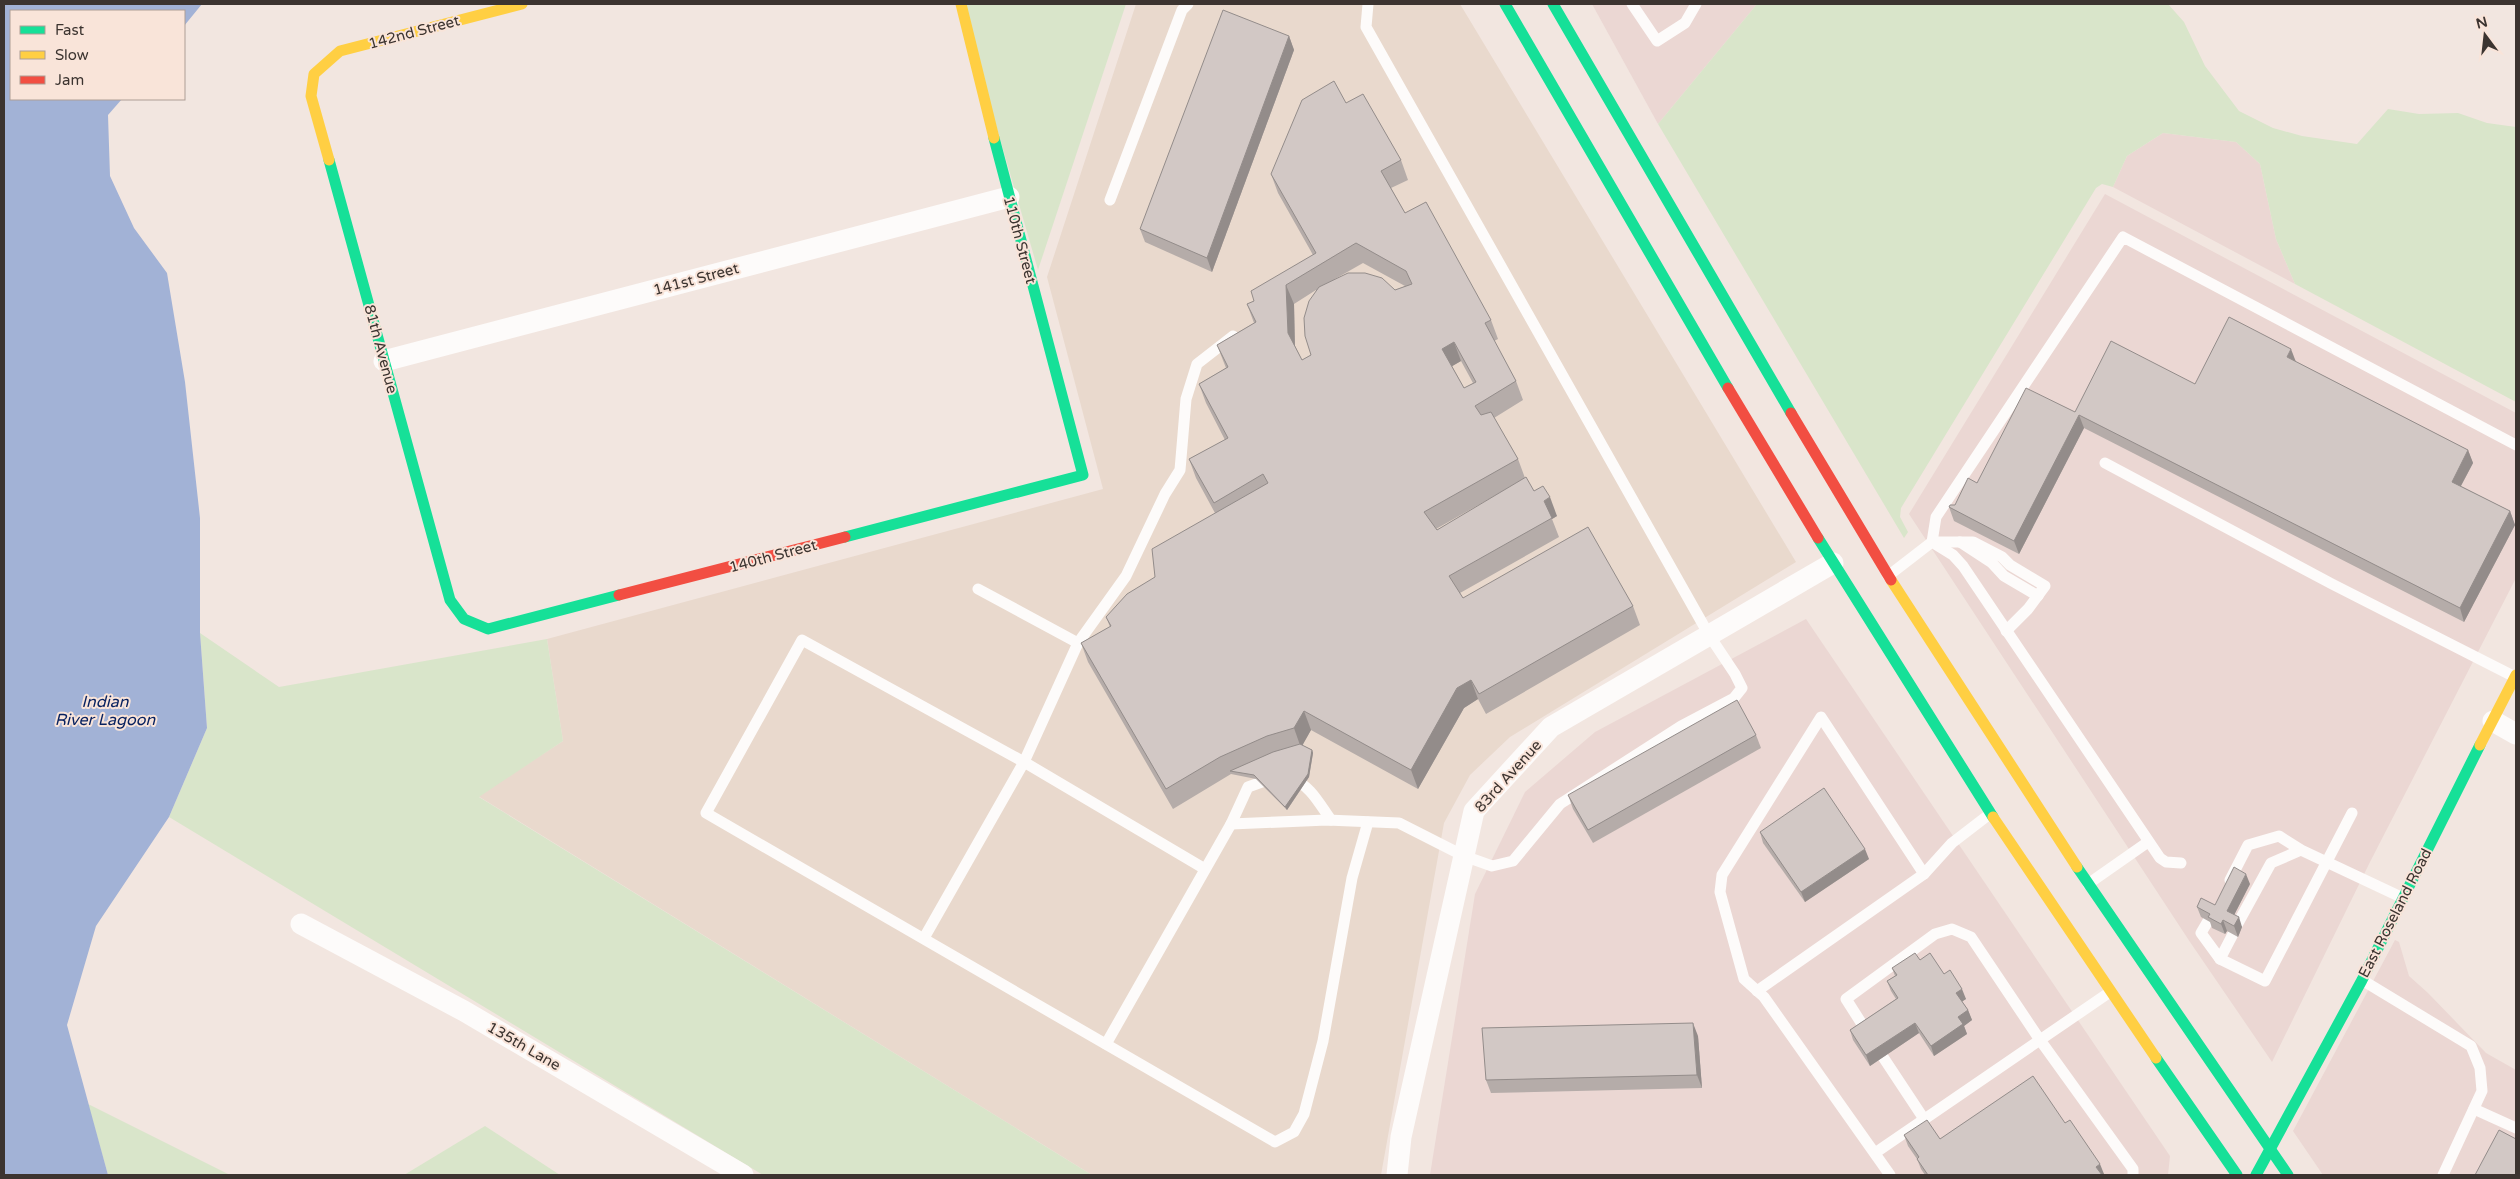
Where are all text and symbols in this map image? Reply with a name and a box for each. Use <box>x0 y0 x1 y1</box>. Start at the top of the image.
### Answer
legend <box>10 10 185 100</box>
north arrow <box>2460 10 2510 60</box>
street label: 142nd Street <box>366 11 462 53</box>
text: N <box>2474 13 2489 33</box>
text: Fast <box>55 21 85 39</box>
text: Slow <box>55 46 89 64</box>
text: Jam <box>55 71 84 89</box>
street label: 110th Street <box>1000 194 1040 286</box>
street label: 141st Street <box>651 259 741 299</box>
street label: 81th Avenue <box>360 303 402 395</box>
street label: 140th Street <box>727 536 819 576</box>
water label: Indian River Lagoon <box>55 692 157 730</box>
street label: 83rd Avenue <box>1471 736 1545 816</box>
street label: East Roseland Road <box>2355 845 2435 981</box>
street label: 135th Lane <box>484 1018 564 1074</box>

